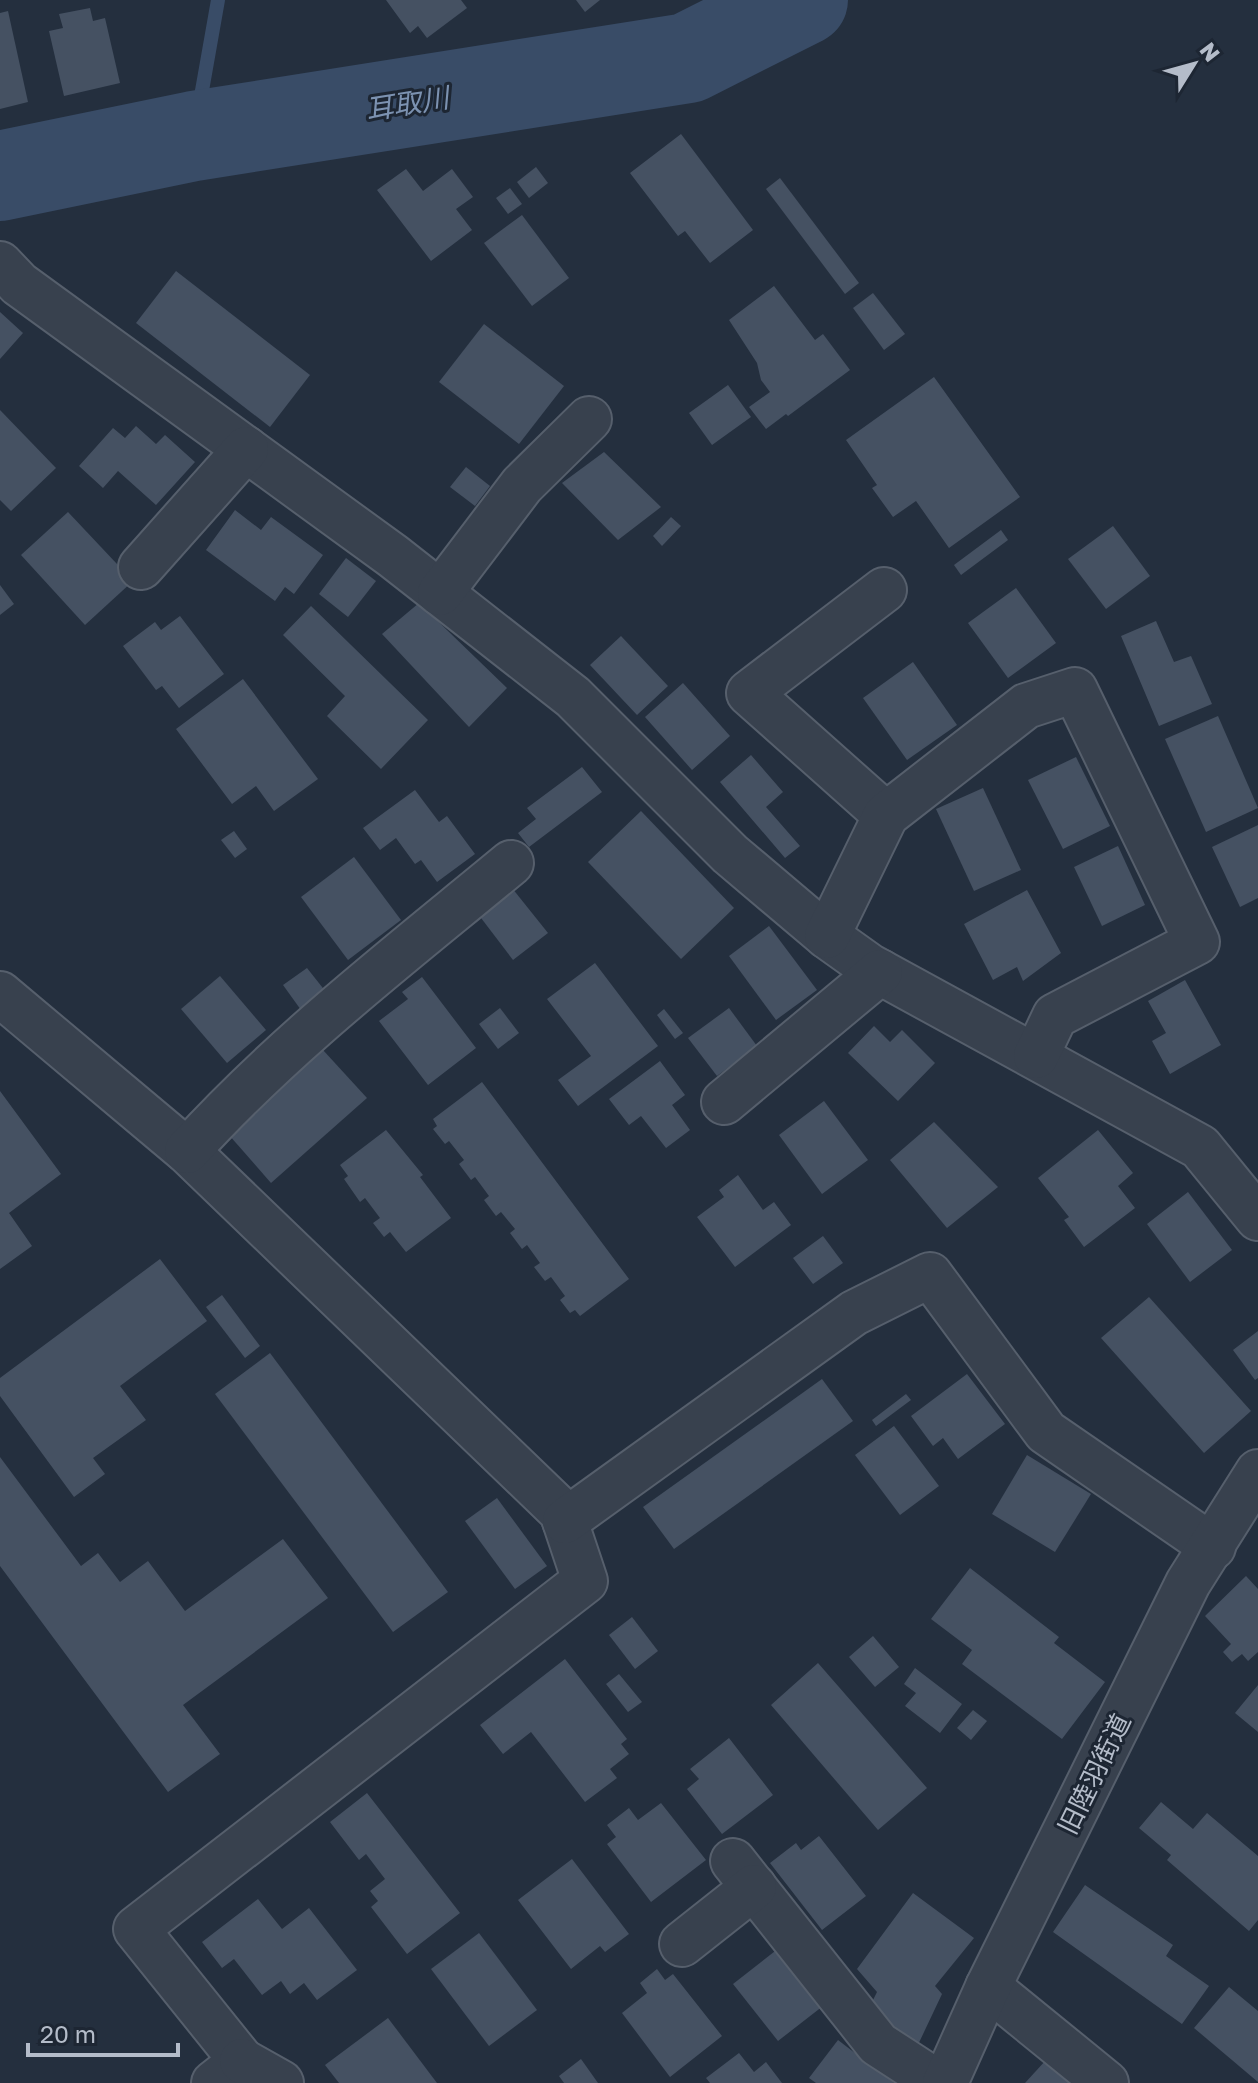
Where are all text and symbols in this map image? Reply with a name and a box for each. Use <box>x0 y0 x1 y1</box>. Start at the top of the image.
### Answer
north arrow <box>1154 24 1234 104</box>
text: N <box>1195 37 1226 66</box>
water label: 耳取川 <box>363 80 454 126</box>
street label: 旧陸羽街道 <box>1052 1709 1136 1839</box>
scale bar <box>28 2007 178 2057</box>
text: 20 m <box>40 2019 96 2048</box>

